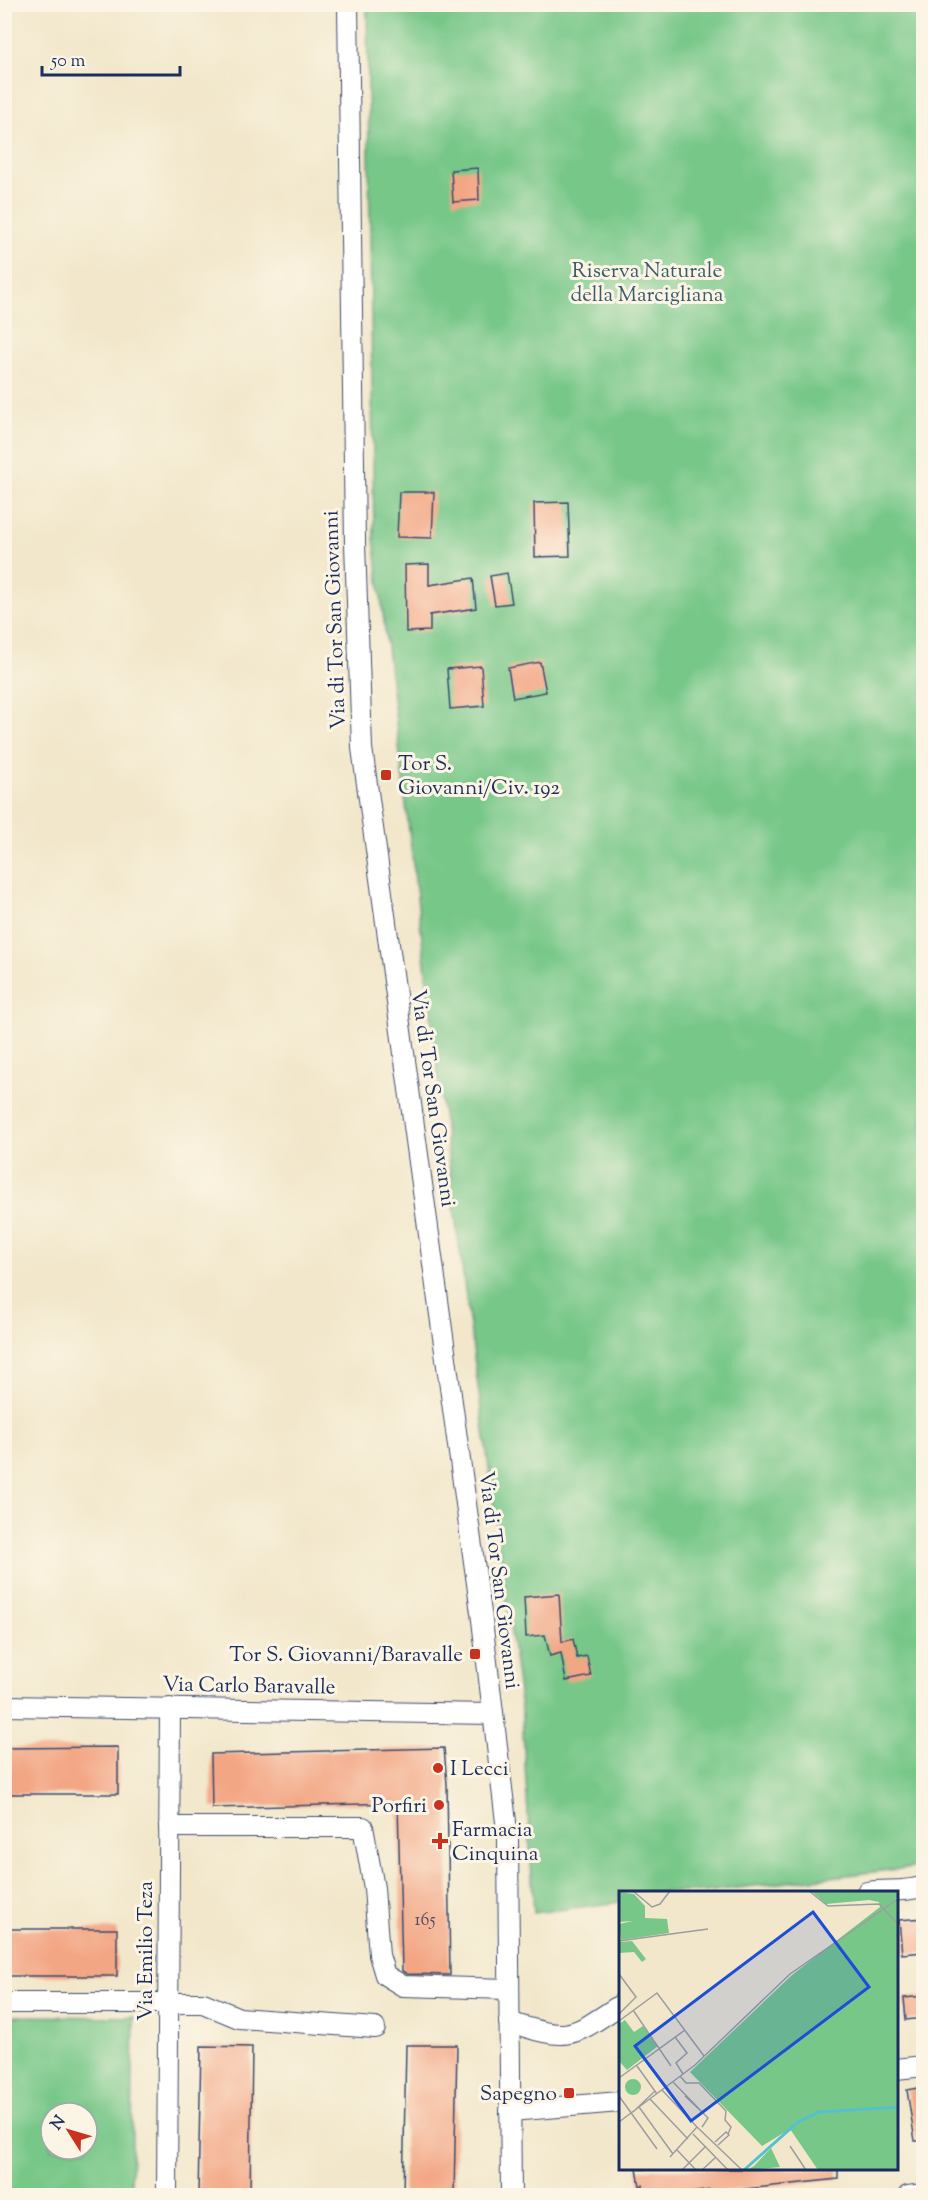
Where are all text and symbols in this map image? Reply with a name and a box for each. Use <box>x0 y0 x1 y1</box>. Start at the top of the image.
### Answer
scale bar <box>42 39 180 77</box>
text: 50 m <box>50 49 86 75</box>
park label: Riserva Naturale della Marcigliana <box>571 257 724 311</box>
street label: Via di Tor San Giovanni <box>317 510 355 730</box>
place label: Tor S. Giovanni/Civ. 192 <box>398 750 560 804</box>
marker: Tor S. Giovanni/Civ. 192 <box>379 768 393 782</box>
street label: Via di Tor San Giovanni <box>402 988 462 1209</box>
street label: Via di Tor San Giovanni <box>470 1470 526 1691</box>
place label: Tor S. Giovanni/Baravalle <box>229 1641 463 1671</box>
marker: Tor S. Giovanni/Baravalle <box>468 1647 482 1661</box>
street label: Via Carlo Baravalle <box>162 1670 336 1704</box>
place label: I Lecci <box>450 1755 509 1785</box>
marker: I Lecci <box>431 1761 445 1775</box>
place label: Porfiri <box>371 1792 427 1822</box>
marker: Porfiri <box>432 1798 446 1812</box>
place label: Farmacia Cinquina <box>452 1816 539 1870</box>
marker: Farmacia Cinquina <box>433 1834 447 1848</box>
street label: Via Emilio Teza <box>132 1881 162 2021</box>
inset map <box>619 1891 898 2170</box>
house number: 165 <box>414 1908 436 1934</box>
place label: Sapegno <box>480 2080 557 2110</box>
marker: Sapegno <box>562 2086 576 2100</box>
north arrow <box>39 2101 99 2161</box>
text: N <box>46 2111 72 2136</box>

